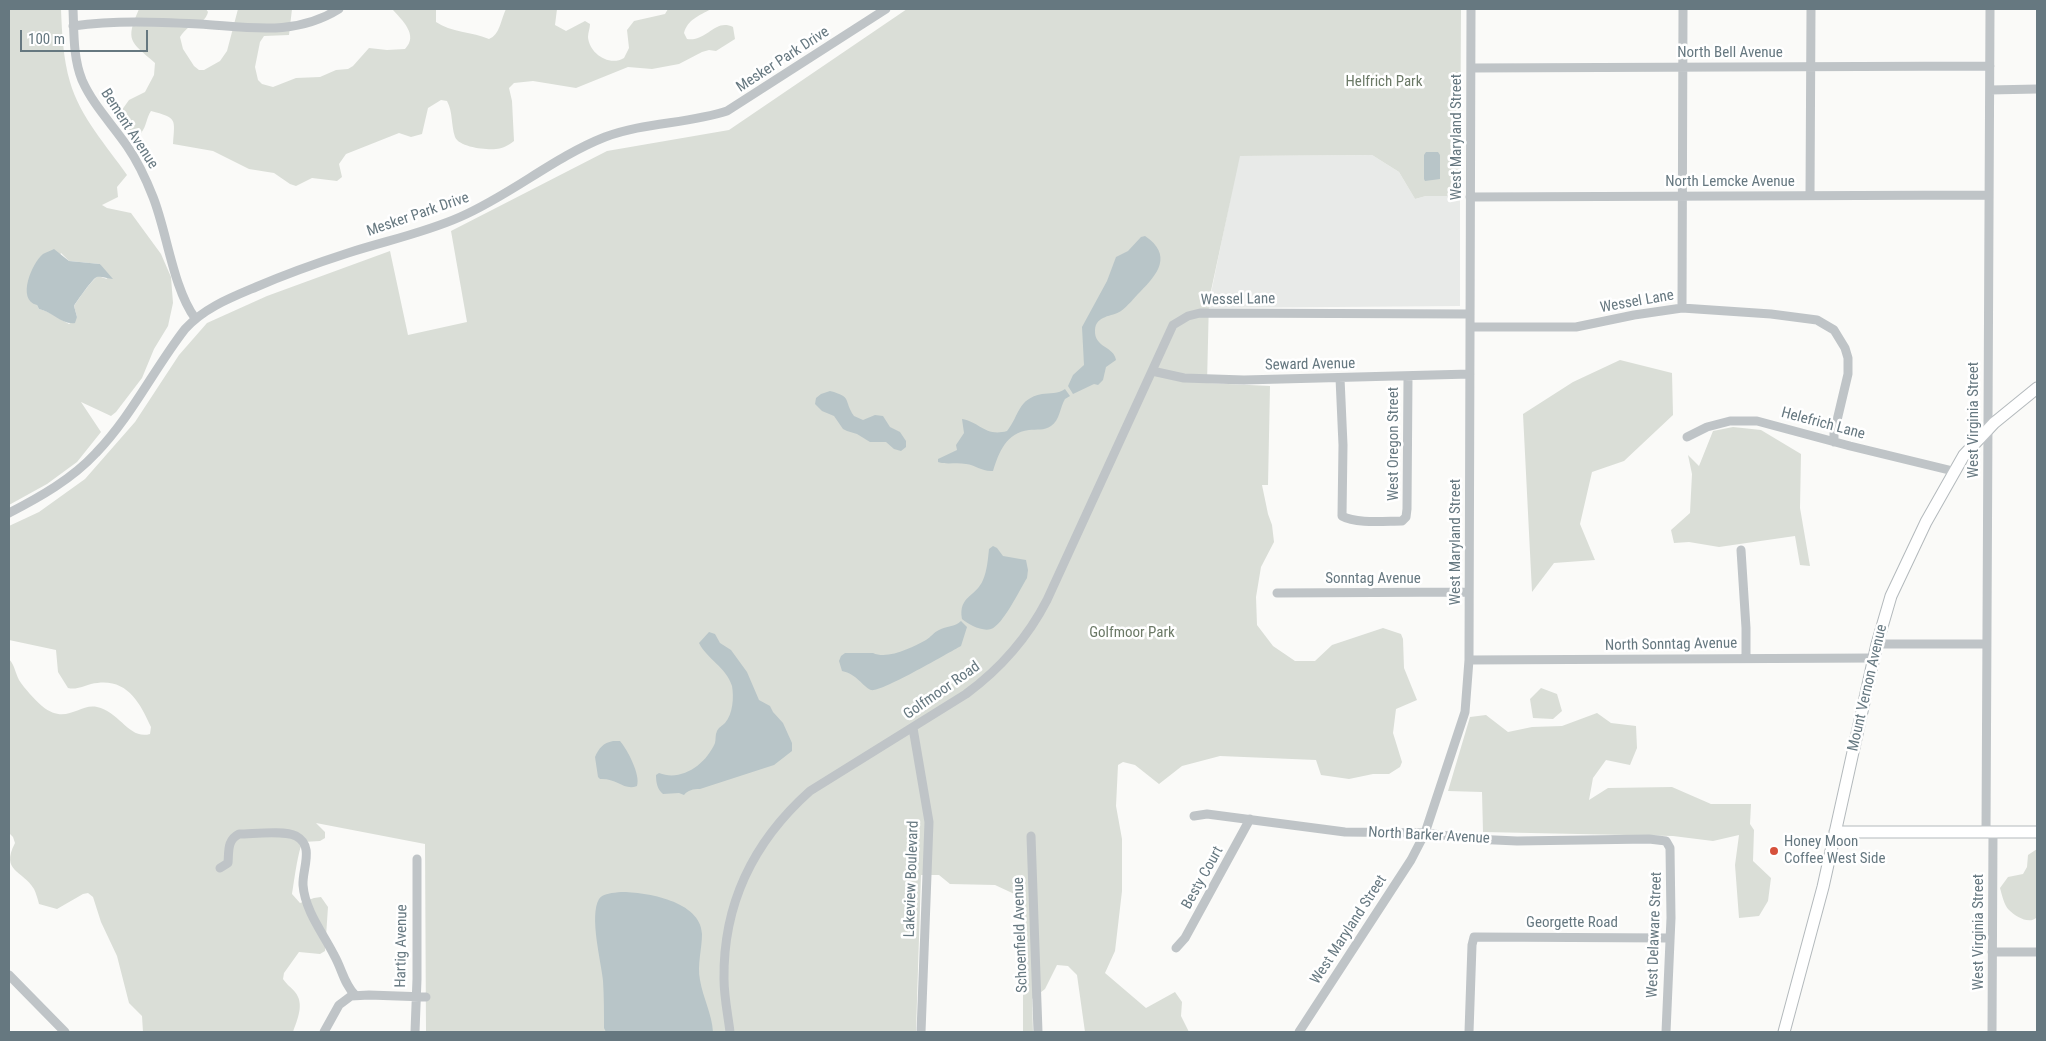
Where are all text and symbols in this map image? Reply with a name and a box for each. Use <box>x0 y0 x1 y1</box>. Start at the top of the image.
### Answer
scale bar <box>22 20 150 52</box>
street label: Mesker Park Drive <box>733 23 833 97</box>
text: 100 m <box>28 30 65 48</box>
street label: North Bell Avenue <box>1677 44 1783 62</box>
park label: Helfrich Park <box>1346 73 1422 91</box>
street label: West Maryland Street <box>1448 74 1466 200</box>
street label: Bement Avenue <box>96 86 162 172</box>
street label: North Lemcke Avenue <box>1665 173 1795 191</box>
street label: Mesker Park Drive <box>364 189 472 241</box>
street label: Wessel Lane <box>1599 287 1675 317</box>
street label: Wessel Lane <box>1201 290 1275 310</box>
street label: Seward Avenue <box>1265 355 1355 375</box>
street label: West Virginia Street <box>1965 362 1983 478</box>
street label: West Oregon Street <box>1385 387 1403 501</box>
street label: Helefrich Lane <box>1779 404 1867 444</box>
street label: West Maryland Street <box>1447 479 1465 605</box>
street label: Sonntag Avenue <box>1325 570 1421 588</box>
street label: Mount Vernon Avenue <box>1845 623 1891 753</box>
park label: Golfmoor Park <box>1089 624 1175 642</box>
street label: North Sonntag Avenue <box>1605 635 1737 655</box>
street label: Golfmoor Road <box>900 658 984 724</box>
street label: Lakeview Boulevard <box>901 820 923 938</box>
street label: North Barker Avenue <box>1368 824 1490 848</box>
place label: Honey Moon Coffee West Side <box>1784 833 1885 868</box>
street label: Besty Court <box>1178 844 1228 912</box>
marker: Honey Moon Coffee West Side <box>1768 845 1780 857</box>
street label: West Maryland Street <box>1307 872 1391 988</box>
street label: West Delaware Street <box>1644 872 1666 998</box>
street label: West Virginia Street <box>1970 874 1988 990</box>
street label: Schoenfield Avenue <box>1010 877 1032 993</box>
street label: Hartig Avenue <box>392 904 412 988</box>
street label: Georgette Road <box>1526 914 1618 932</box>

